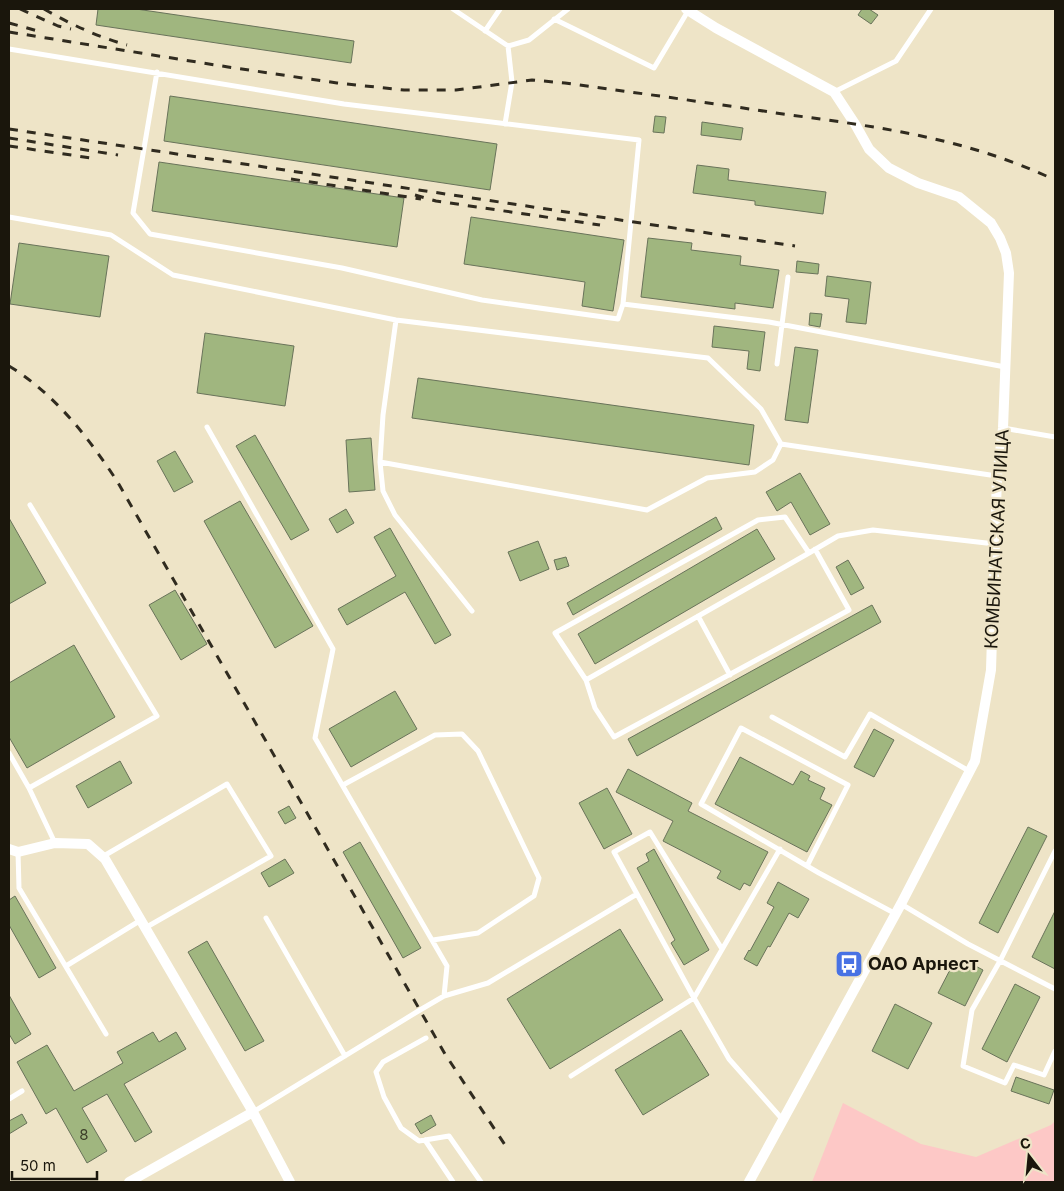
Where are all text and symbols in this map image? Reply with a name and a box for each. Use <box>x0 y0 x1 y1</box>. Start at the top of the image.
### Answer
street label: КОМБИНАТСКАЯ УЛИЦА <box>980 429 1013 649</box>
bus stop icon: ОАО Арнест <box>834 949 864 979</box>
place label: ОАО Арнест <box>868 953 978 974</box>
house number: 8 <box>79 1125 89 1144</box>
north arrow <box>1004 1131 1054 1181</box>
text: С <box>1018 1133 1033 1153</box>
scale bar <box>12 1148 98 1180</box>
text: 50 m <box>20 1156 56 1175</box>

